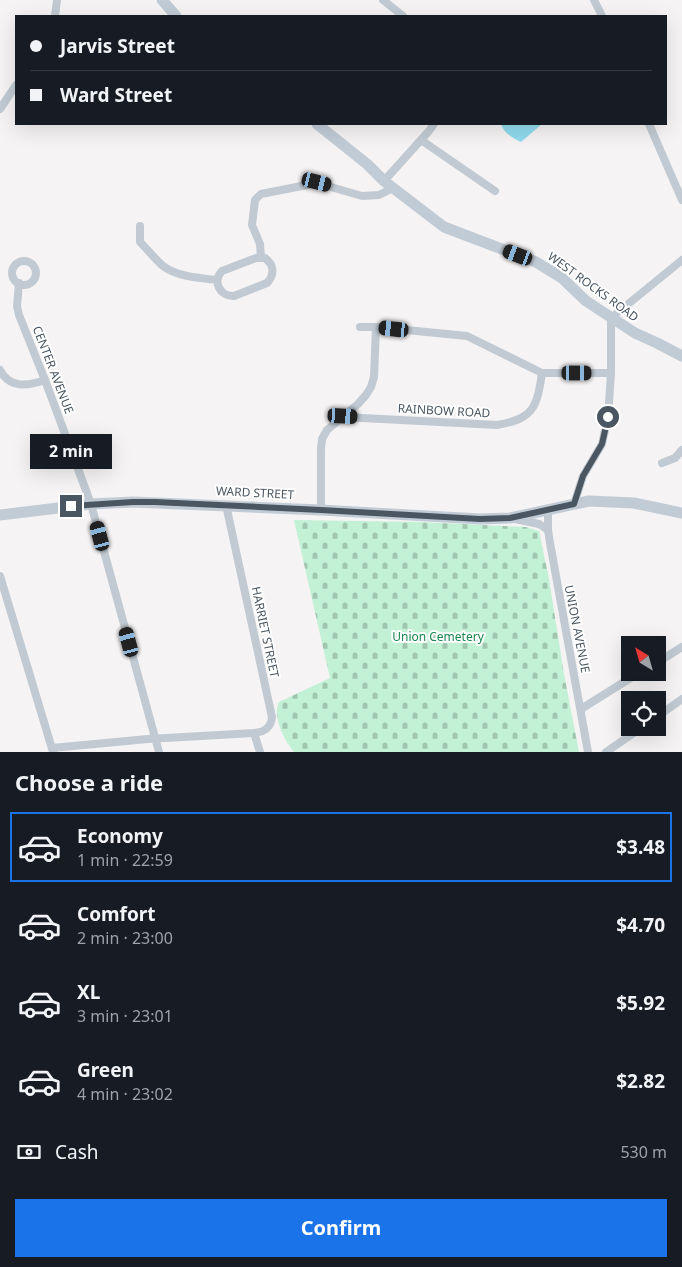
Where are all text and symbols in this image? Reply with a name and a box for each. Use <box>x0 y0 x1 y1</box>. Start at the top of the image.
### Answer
text: Jarvis Street <box>60 33 175 59</box>
text: Ward Street <box>60 82 172 108</box>
car <box>300 171 333 193</box>
car <box>501 243 534 267</box>
street label: WEST ROCKS ROAD <box>544 248 642 326</box>
car <box>378 320 409 338</box>
street label: CENTER AVENUE <box>29 323 78 416</box>
car <box>562 366 592 381</box>
street label: RAINBOW ROAD <box>397 400 491 421</box>
route start <box>597 406 619 428</box>
car <box>327 408 358 424</box>
callout: 2 min <box>30 434 112 468</box>
text: 2 min <box>49 440 93 462</box>
street label: WARD STREET <box>215 482 295 503</box>
route end <box>60 495 82 517</box>
car <box>88 520 111 552</box>
street label: UNION AVENUE <box>561 584 594 674</box>
street label: HARRIET STREET <box>248 585 284 679</box>
car <box>117 626 140 658</box>
park label: Union Cemetery <box>392 628 485 645</box>
north arrow <box>621 636 666 681</box>
map controls <box>621 636 666 736</box>
button: locate <box>621 691 666 736</box>
text: Choose a ride <box>15 767 163 797</box>
text: Economy <box>77 823 163 849</box>
icon: car <box>17 825 62 870</box>
text: $3.48 <box>616 834 665 860</box>
text: 1 min · 22:59 <box>77 849 173 871</box>
text: Comfort <box>77 901 156 927</box>
icon: car <box>17 903 62 948</box>
text: $4.70 <box>616 912 665 938</box>
text: 2 min · 23:00 <box>77 927 173 949</box>
text: XL <box>77 979 100 1005</box>
icon: car <box>17 981 62 1026</box>
text: $5.92 <box>616 990 665 1016</box>
text: 3 min · 23:01 <box>77 1005 173 1027</box>
text: Green <box>77 1057 134 1083</box>
icon: car <box>17 1059 62 1104</box>
text: $2.82 <box>616 1068 665 1094</box>
text: 4 min · 23:02 <box>77 1083 173 1105</box>
icon: cash <box>15 1138 43 1166</box>
text: Cash <box>55 1139 99 1165</box>
text: 530 m <box>620 1141 667 1163</box>
button: Confirm <box>15 1199 667 1257</box>

